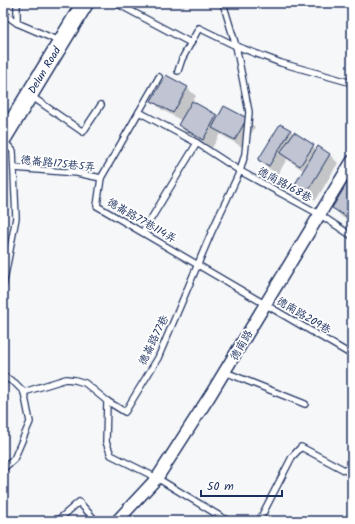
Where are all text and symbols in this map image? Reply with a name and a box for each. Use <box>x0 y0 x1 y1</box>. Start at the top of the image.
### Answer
street label: Delun Road <box>24 43 66 98</box>
street label: 德崙路175巷5弄 <box>19 151 96 177</box>
street label: 德南路168巷 <box>254 162 315 207</box>
street label: 德崙路77巷114弄 <box>103 194 180 248</box>
street label: 德南路209巷 <box>273 292 334 339</box>
street label: 德崙路77巷 <box>134 312 174 369</box>
street label: 德南路 <box>226 327 258 364</box>
scale bar <box>201 472 282 498</box>
text: 50 m <box>207 477 234 496</box>

